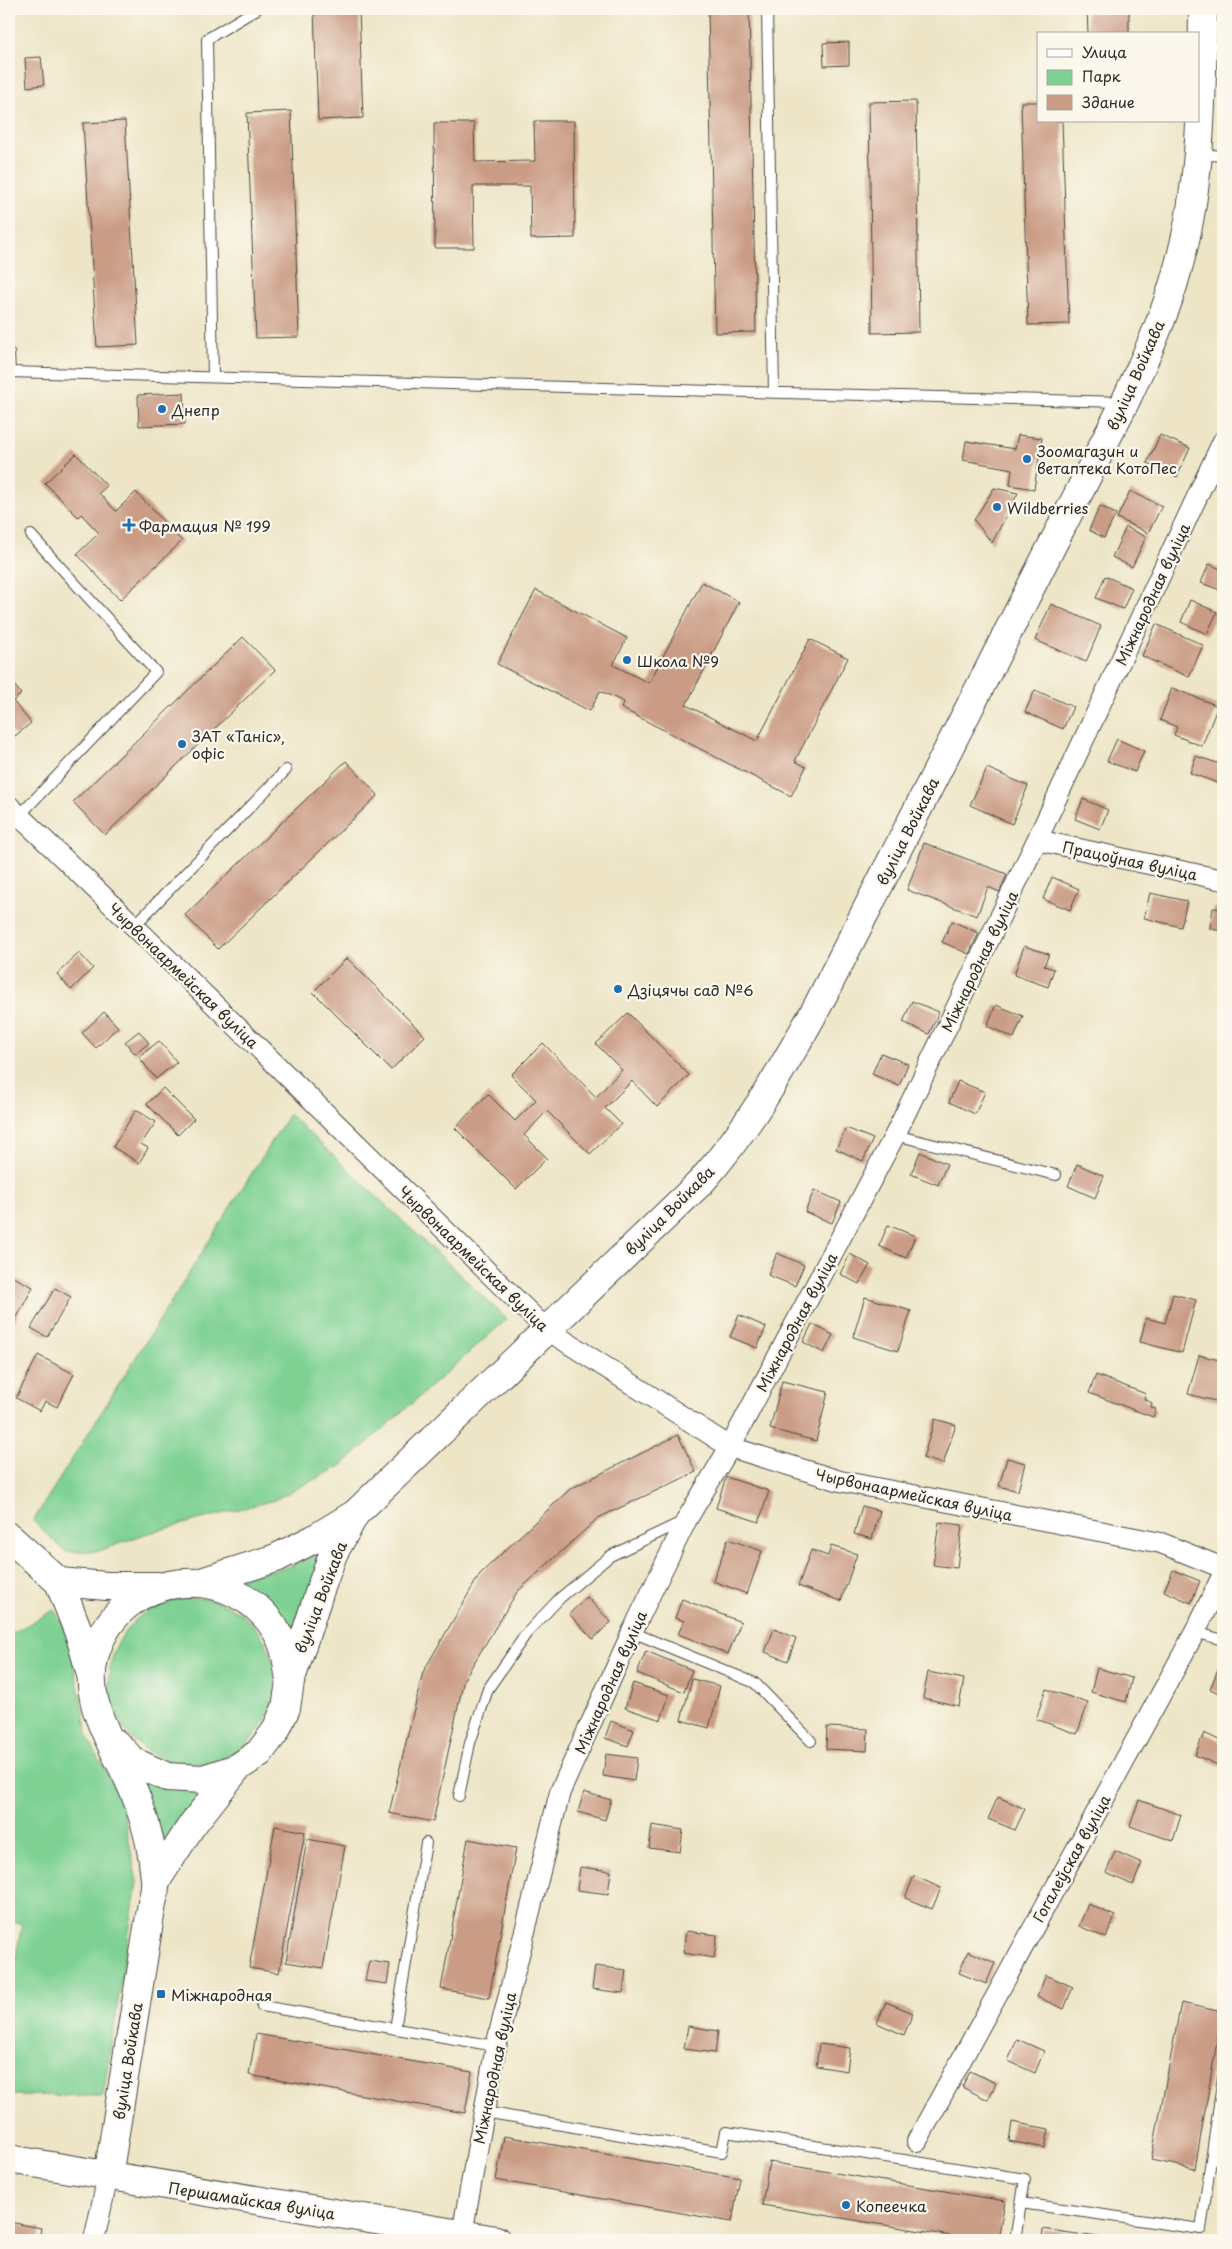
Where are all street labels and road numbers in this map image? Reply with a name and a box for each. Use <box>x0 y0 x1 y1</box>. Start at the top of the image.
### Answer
street label: вуліца Войкава <box>1100 316 1170 434</box>
street label: Міжнародная вуліца <box>1109 518 1195 669</box>
street label: вуліца Войкава <box>870 773 944 889</box>
street label: Працоўная вуліца <box>1060 834 1200 886</box>
street label: Міжнародная вуліца <box>935 886 1024 1036</box>
street label: Чырвонаармейская вуліца <box>104 897 265 1054</box>
street label: вуліца Войкава <box>619 1160 719 1260</box>
street label: Чырвонаармейская вуліца <box>394 1180 555 1337</box>
street label: Міжнародная вуліца <box>749 1248 843 1396</box>
street label: Чырвонаармейская вуліца <box>813 1462 1016 1526</box>
street label: вуліца Войкава <box>288 1537 352 1656</box>
street label: Міжнародная вуліца <box>568 1606 652 1757</box>
street label: Гогалеўская вуліца <box>1026 1789 1116 1926</box>
street label: Міжнародная вуліца <box>467 1989 522 2146</box>
street label: вуліца Войкава <box>106 2000 148 2121</box>
street label: Першамайская вуліца <box>167 2175 338 2225</box>

